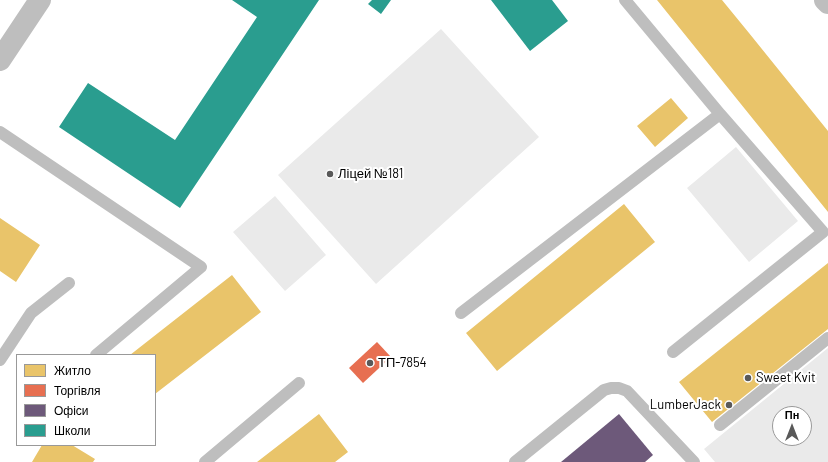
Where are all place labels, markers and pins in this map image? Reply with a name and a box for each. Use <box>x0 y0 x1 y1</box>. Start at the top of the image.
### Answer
place label: Ліцей №181 <box>338 166 403 182</box>
marker: Ліцей №181 <box>325 169 335 179</box>
place label: ТП-7854 <box>378 355 427 371</box>
marker: ТП-7854 <box>365 358 375 368</box>
place label: Sweet Kvit <box>756 370 816 386</box>
marker: Sweet Kvit <box>743 373 753 383</box>
place label: LumberJack <box>650 397 721 413</box>
marker: LumberJack <box>724 400 734 410</box>

